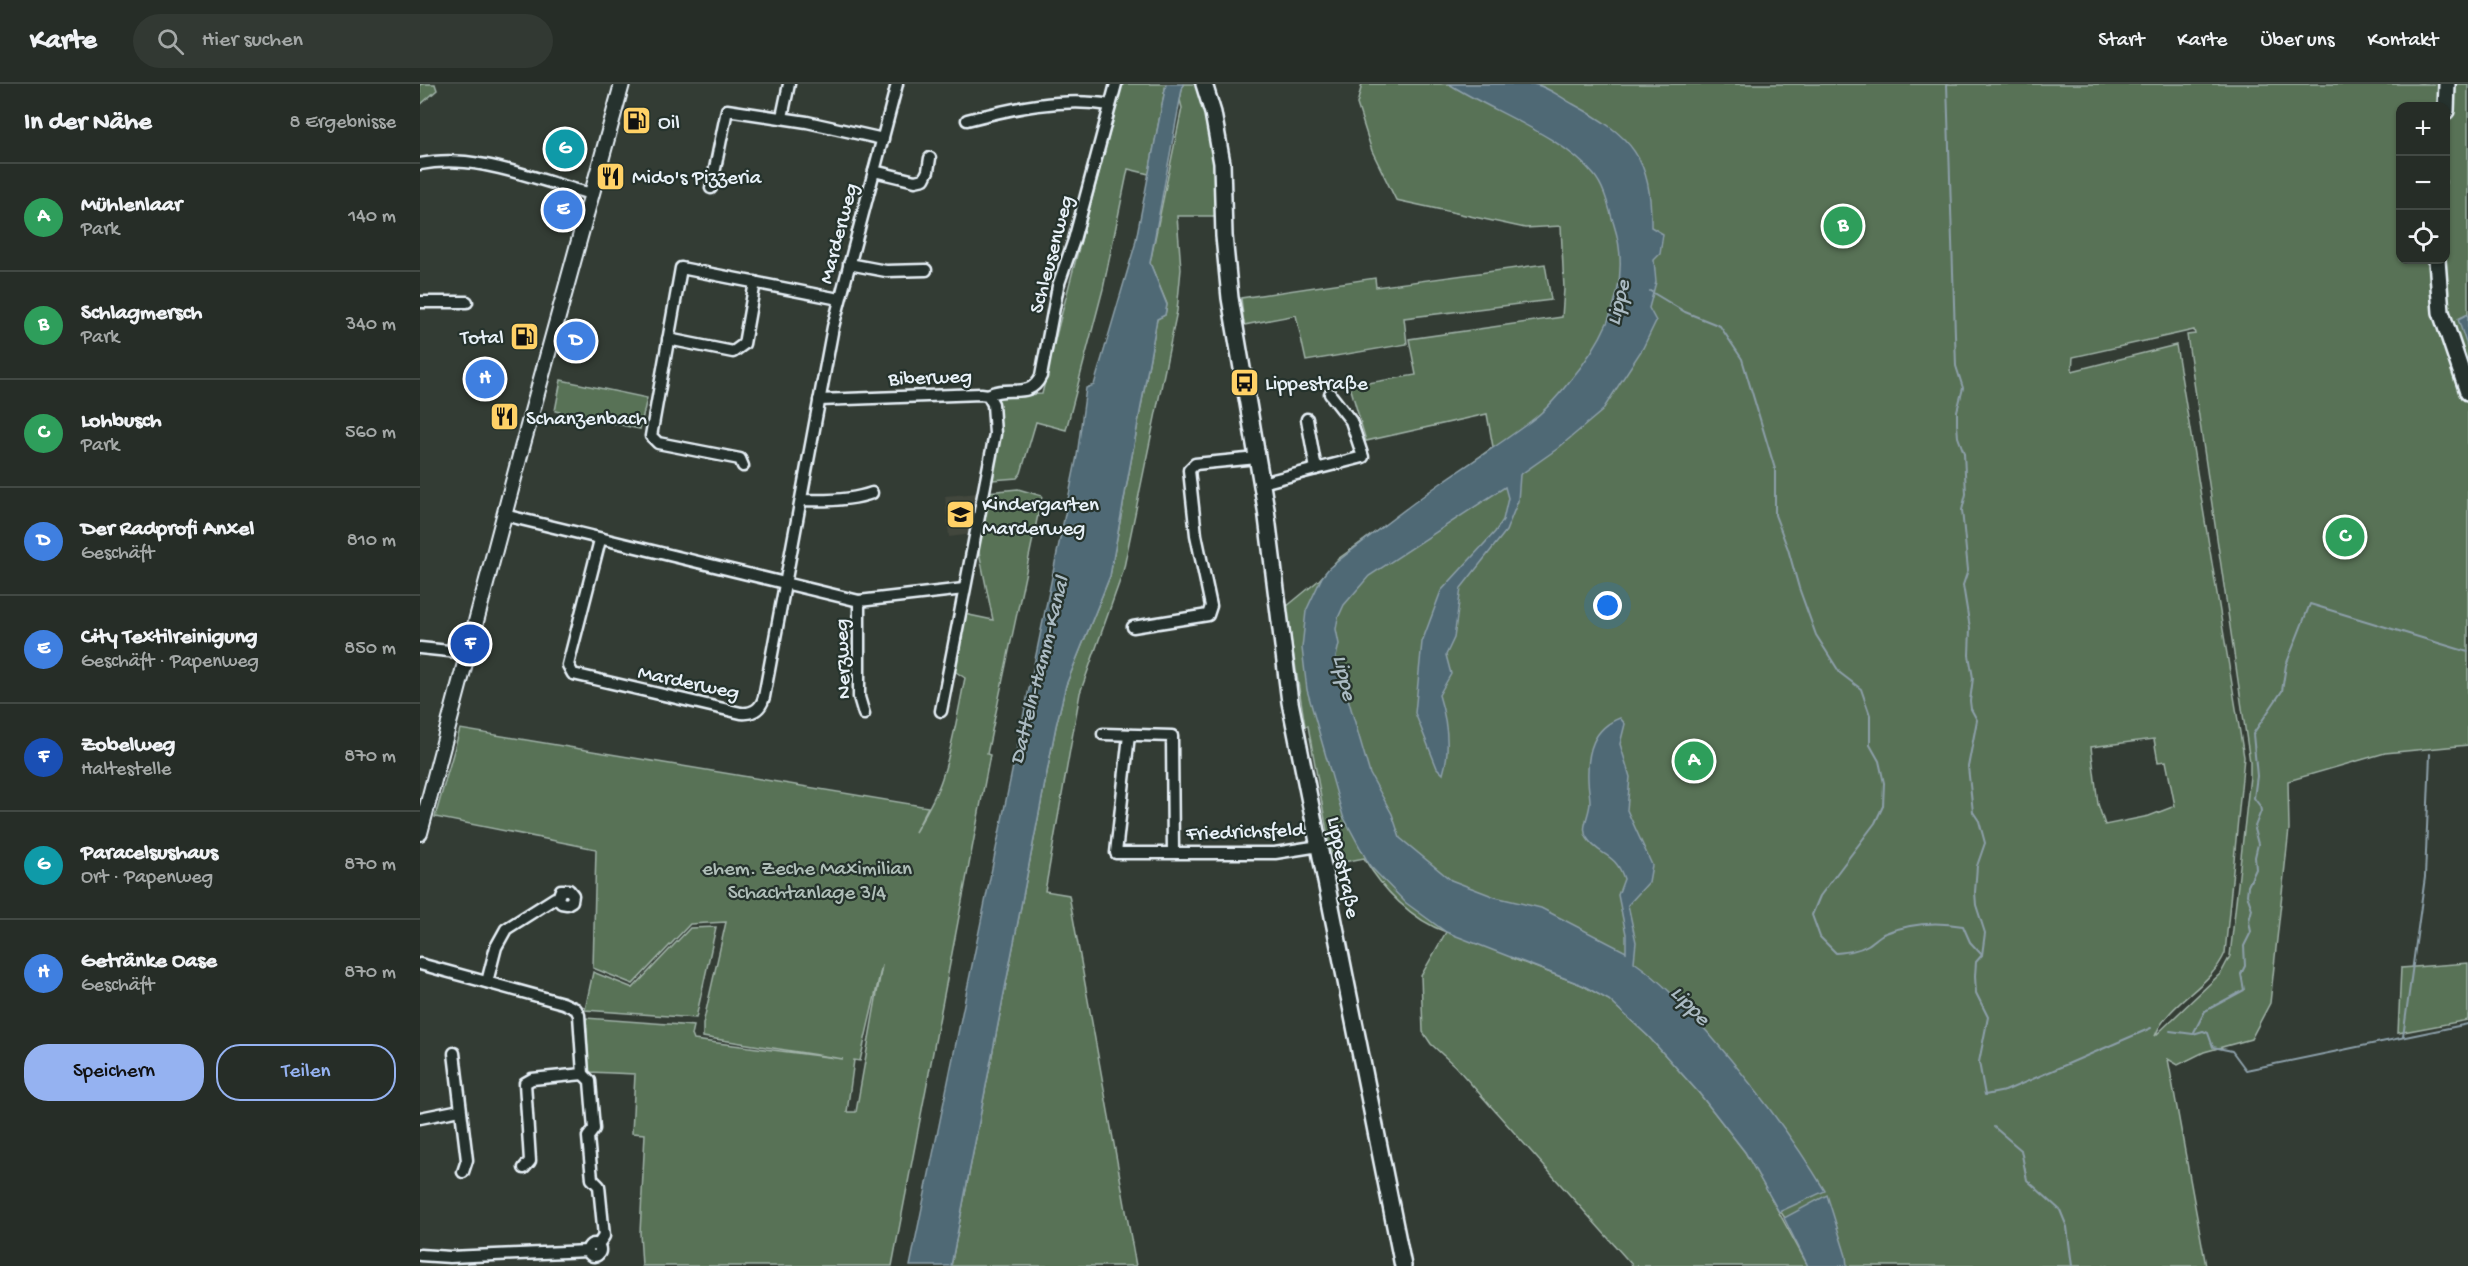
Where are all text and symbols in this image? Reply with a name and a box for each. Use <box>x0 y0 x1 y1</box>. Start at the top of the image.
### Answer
search box <box>133 14 553 68</box>
text: Karte <box>30 25 97 58</box>
icon: search <box>154 25 187 58</box>
text: Hier suchen <box>202 28 303 54</box>
text: Start <box>2098 29 2144 54</box>
text: Karte <box>2177 29 2227 54</box>
text: Über uns <box>2260 29 2334 54</box>
text: Kontakt <box>2367 29 2438 54</box>
map controls <box>2396 102 2450 264</box>
button: + <box>2396 102 2450 156</box>
fuel station icon: Oil <box>621 105 653 137</box>
text: In der Nähe <box>24 108 152 139</box>
text: 8 Ergebnisse <box>290 112 396 135</box>
place label: Oil <box>658 112 680 137</box>
pin: G <box>546 126 584 172</box>
button: − <box>2396 156 2450 210</box>
restaurant icon: Mido's Pizzeria <box>595 160 627 192</box>
place label: Mido's Pizzeria <box>632 167 763 192</box>
street label: Marderweg <box>815 181 866 287</box>
pin: E <box>544 188 582 232</box>
text: Mühlenlaar <box>81 193 182 219</box>
street label: Schleusenweg <box>1026 193 1081 317</box>
pin: B <box>1824 204 1862 248</box>
text: A <box>38 206 49 229</box>
text: 140 m <box>348 206 396 229</box>
button: locate <box>2396 210 2450 264</box>
text: Park <box>81 219 119 242</box>
water label: Lippe <box>1602 276 1638 328</box>
text: Schlagmersch <box>81 301 202 327</box>
text: B <box>38 314 49 337</box>
text: 340 m <box>346 314 396 337</box>
pin: D <box>556 318 596 364</box>
fuel station icon: Total <box>509 320 541 352</box>
text: Park <box>81 327 119 350</box>
place label: Total <box>459 327 504 352</box>
pin: H <box>466 356 504 402</box>
street label: Biberweg <box>887 366 972 393</box>
bus stop icon: Lippestraße <box>1228 366 1260 398</box>
place label: Lippestraße <box>1265 373 1369 398</box>
restaurant icon: Schanzenbach <box>489 401 521 433</box>
place label: Schanzenbach <box>526 408 647 433</box>
text: Lohbusch <box>81 409 162 435</box>
text: C <box>38 422 49 445</box>
text: 560 m <box>345 422 396 445</box>
text: Park <box>81 435 119 458</box>
place label: Kindergarten Marderweg <box>982 494 1099 543</box>
school or university icon: Kindergarten Marderweg <box>945 499 977 531</box>
pin: C <box>2326 514 2364 560</box>
text: Der Radprofi Anxel <box>81 517 254 543</box>
text: D <box>37 530 50 553</box>
text: 810 m <box>347 530 396 553</box>
text: Geschäft <box>81 543 154 566</box>
water label: Datteln-Hamm-Kanal <box>1005 573 1077 768</box>
your location <box>1593 591 1622 620</box>
street label: Nerzweg <box>831 618 858 699</box>
pin: F <box>451 622 490 666</box>
text: City Textilreinigung <box>81 625 258 651</box>
text: E <box>37 638 50 661</box>
text: 850 m <box>344 638 396 661</box>
text: Geschäft · Papenweg <box>81 651 259 674</box>
water label: Lippe <box>1325 653 1361 705</box>
street label: Marderweg <box>635 661 741 707</box>
text: Zobelweg <box>81 733 175 759</box>
pin: A <box>1674 738 1714 784</box>
text: F <box>38 746 49 769</box>
text: 870 m <box>344 746 396 769</box>
text: Haltestelle <box>81 759 171 782</box>
street label: Lippestraße <box>1319 815 1364 922</box>
street label: Friedrichsfeld <box>1185 819 1306 848</box>
text: Paracelsushaus <box>81 841 218 867</box>
text: G <box>37 854 50 877</box>
text: 870 m <box>344 854 396 877</box>
park label: ehem. Zeche Maximilian Schachtanlage 3/4 <box>702 858 912 907</box>
text: Ort · Papenweg <box>81 867 213 890</box>
text: Getränke Oase <box>81 949 217 975</box>
text: H <box>38 962 49 985</box>
text: 870 m <box>344 962 396 985</box>
text: Geschäft <box>81 975 154 998</box>
water label: Lippe <box>1664 981 1716 1033</box>
button: Speichern <box>24 1044 204 1101</box>
button: Teilen <box>216 1044 396 1101</box>

